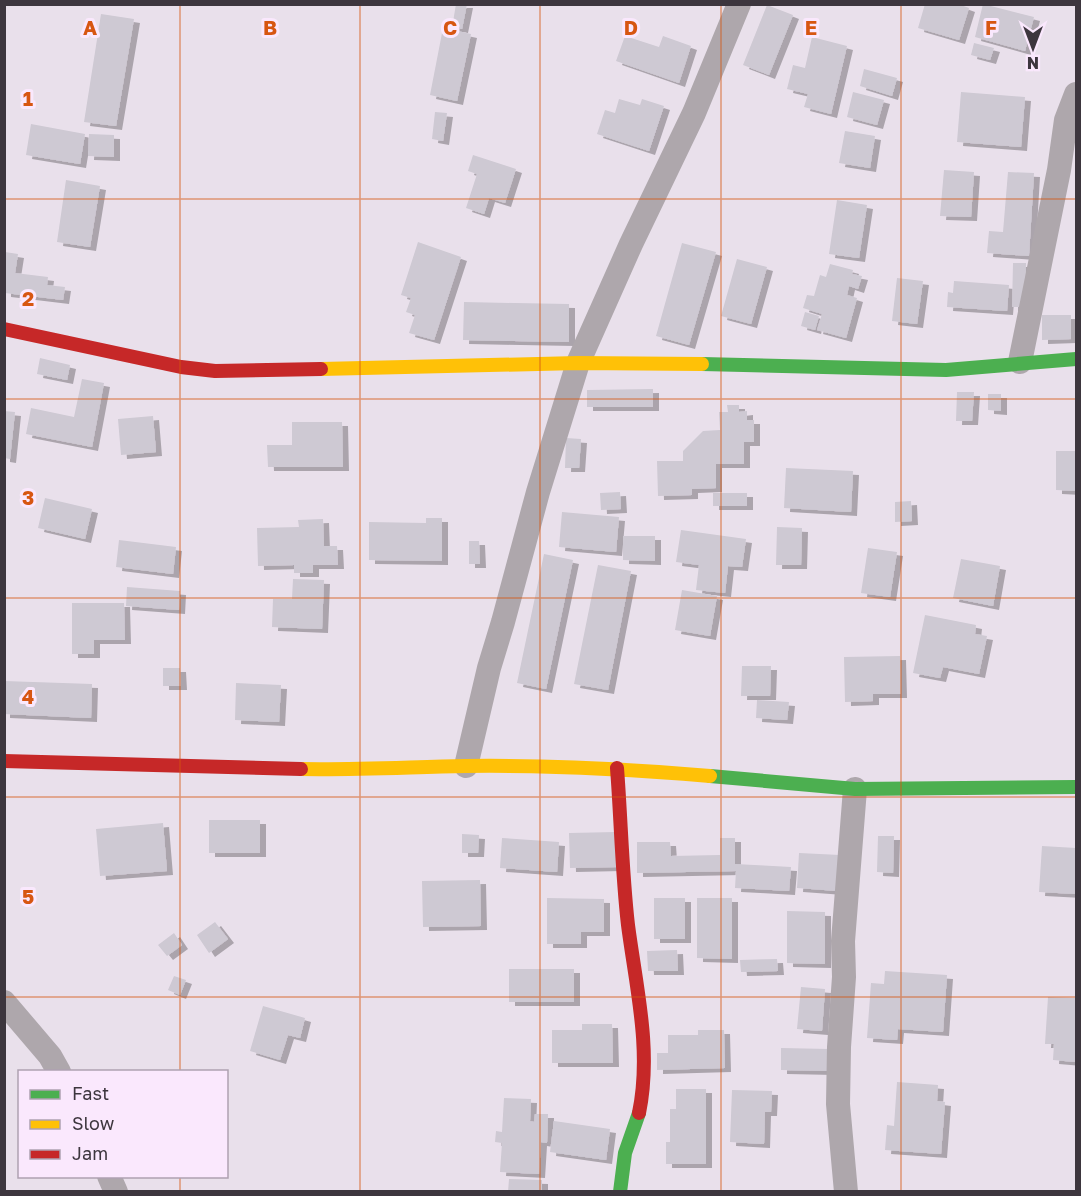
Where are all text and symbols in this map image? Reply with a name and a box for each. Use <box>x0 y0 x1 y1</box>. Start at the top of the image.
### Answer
text: A <box>83 15 97 39</box>
text: B <box>263 15 277 39</box>
text: C <box>443 15 457 39</box>
text: D <box>624 15 638 39</box>
text: E <box>805 15 817 39</box>
text: F <box>985 15 997 39</box>
north arrow <box>1003 18 1063 78</box>
text: N <box>1027 53 1039 73</box>
text: 1 <box>23 86 33 110</box>
text: 2 <box>22 286 34 310</box>
text: 3 <box>22 485 34 509</box>
text: 4 <box>22 684 34 708</box>
text: 5 <box>22 884 34 908</box>
legend <box>18 1070 228 1178</box>
text: Fast <box>72 1082 109 1104</box>
text: Slow <box>72 1112 115 1134</box>
text: Jam <box>72 1142 108 1164</box>

